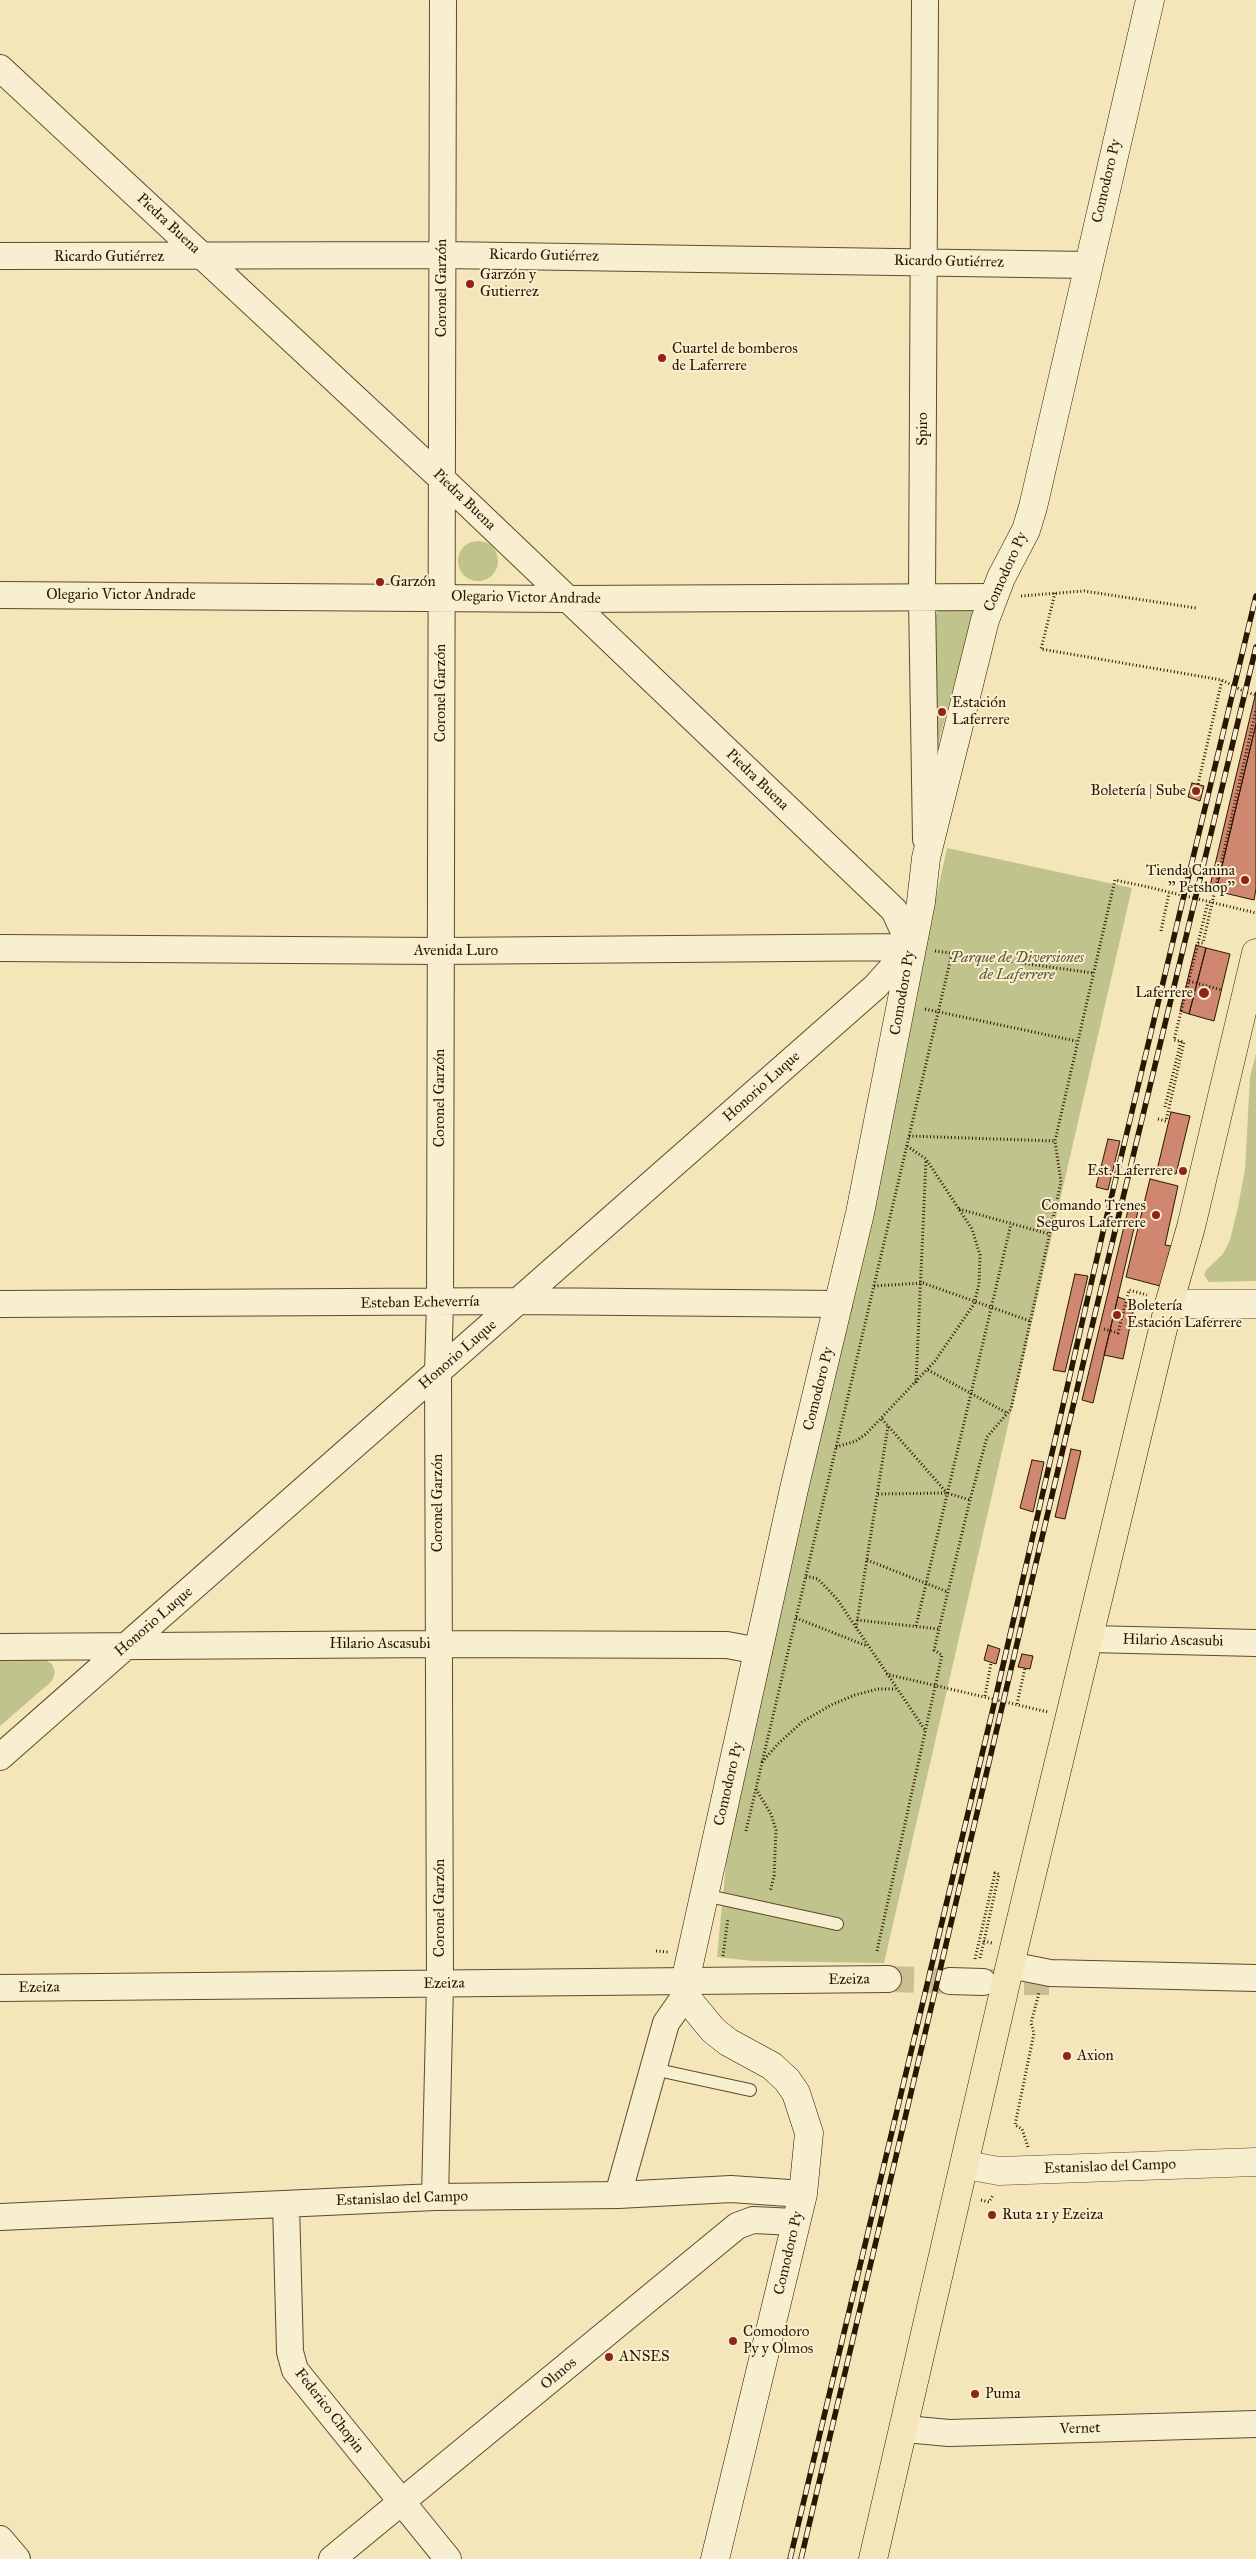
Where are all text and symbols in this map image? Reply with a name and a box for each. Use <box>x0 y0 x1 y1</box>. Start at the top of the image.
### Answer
street label: Comodoro Py <box>1089 137 1125 225</box>
street label: Piedra Buena <box>133 190 203 258</box>
street label: Coronel Garzón <box>433 239 451 337</box>
street label: Ricardo Gutiérrez <box>489 246 599 266</box>
street label: Ricardo Gutiérrez <box>54 248 164 266</box>
street label: Ricardo Gutiérrez <box>894 252 1004 272</box>
place label: Garzón y Gutierrez <box>480 266 539 301</box>
marker: Garzón y Gutierrez <box>464 278 476 290</box>
place label: Cuartel de bomberos de Laferrere <box>672 340 798 375</box>
marker: Cuartel de bomberos de Laferrere <box>656 352 668 364</box>
street label: Spiro <box>914 412 932 446</box>
street label: Piedra Buena <box>429 466 499 534</box>
street label: Comodoro Py <box>980 529 1032 615</box>
place label: Garzón <box>390 573 436 591</box>
marker: Garzón <box>374 576 386 588</box>
street label: Olegario Victor Andrade <box>46 586 196 604</box>
street label: Olegario Victor Andrade <box>451 588 601 608</box>
street label: Coronel Garzón <box>432 644 450 742</box>
place label: Estación Laferrere <box>952 694 1010 729</box>
marker: Estación Laferrere <box>936 706 948 718</box>
street label: Piedra Buena <box>722 746 792 814</box>
place label: Boletería | Sube <box>1090 782 1186 800</box>
marker: Boletería | Sube <box>1190 785 1202 797</box>
place label: Tienda Canina '' Petshop'' <box>1146 862 1235 897</box>
marker: Tienda Canina '' Petshop'' <box>1239 874 1251 886</box>
street label: Avenida Luro <box>414 942 498 960</box>
street label: Comodoro Py <box>887 949 919 1037</box>
park label: Parque de Diversiones de Laferrere <box>950 949 1084 984</box>
place label: Laferrere <box>1135 984 1193 1002</box>
marker: Laferrere <box>1197 986 1211 1000</box>
street label: Honorio Luque <box>720 1048 804 1126</box>
street label: Coronel Garzón <box>431 1049 449 1147</box>
place label: Est. Laferrere <box>1087 1162 1173 1180</box>
marker: Est. Laferrere <box>1177 1165 1189 1177</box>
place label: Comando Trenes Seguros Laferrere <box>1036 1197 1146 1232</box>
marker: Comando Trenes Seguros Laferrere <box>1150 1209 1162 1221</box>
street label: Esteban Echeverría <box>360 1293 480 1313</box>
place label: Boletería Estación Laferrere <box>1127 1297 1242 1332</box>
marker: Boletería Estación Laferrere <box>1111 1309 1123 1321</box>
street label: Honorio Luque <box>415 1316 501 1394</box>
street label: Comodoro Py <box>800 1345 838 1433</box>
street label: Coronel Garzón <box>429 1454 447 1552</box>
street label: Honorio Luque <box>111 1583 197 1661</box>
street label: Hilario Ascasubi <box>1122 1631 1224 1651</box>
street label: Hilario Ascasubi <box>329 1635 431 1653</box>
street label: Comodoro Py <box>711 1740 747 1828</box>
street label: Coronel Garzón <box>431 1859 449 1957</box>
street label: Ezeiza <box>828 1971 870 1989</box>
street label: Ezeiza <box>423 1975 465 1993</box>
street label: Ezeiza <box>18 1979 60 1997</box>
place label: Axion <box>1077 2047 1114 2065</box>
marker: Axion <box>1061 2050 1073 2062</box>
street label: Estanislao del Campo <box>1044 2156 1176 2178</box>
street label: Estanislao del Campo <box>336 2188 468 2210</box>
place label: Ruta 21 y Ezeiza <box>1002 2206 1103 2224</box>
street label: Comodoro Py <box>771 2209 807 2297</box>
marker: Ruta 21 y Ezeiza <box>986 2209 998 2221</box>
place label: Comodoro Py y Olmos <box>743 2323 813 2358</box>
marker: Comodoro Py y Olmos <box>727 2335 739 2347</box>
place label: ANSES <box>619 2348 670 2366</box>
marker: ANSES <box>603 2351 615 2363</box>
street label: Olmos <box>537 2354 581 2394</box>
street label: Federico Chopin <box>290 2365 368 2457</box>
place label: Puma <box>985 2385 1021 2403</box>
marker: Puma <box>969 2388 981 2400</box>
street label: Vernet <box>1059 2419 1101 2439</box>

